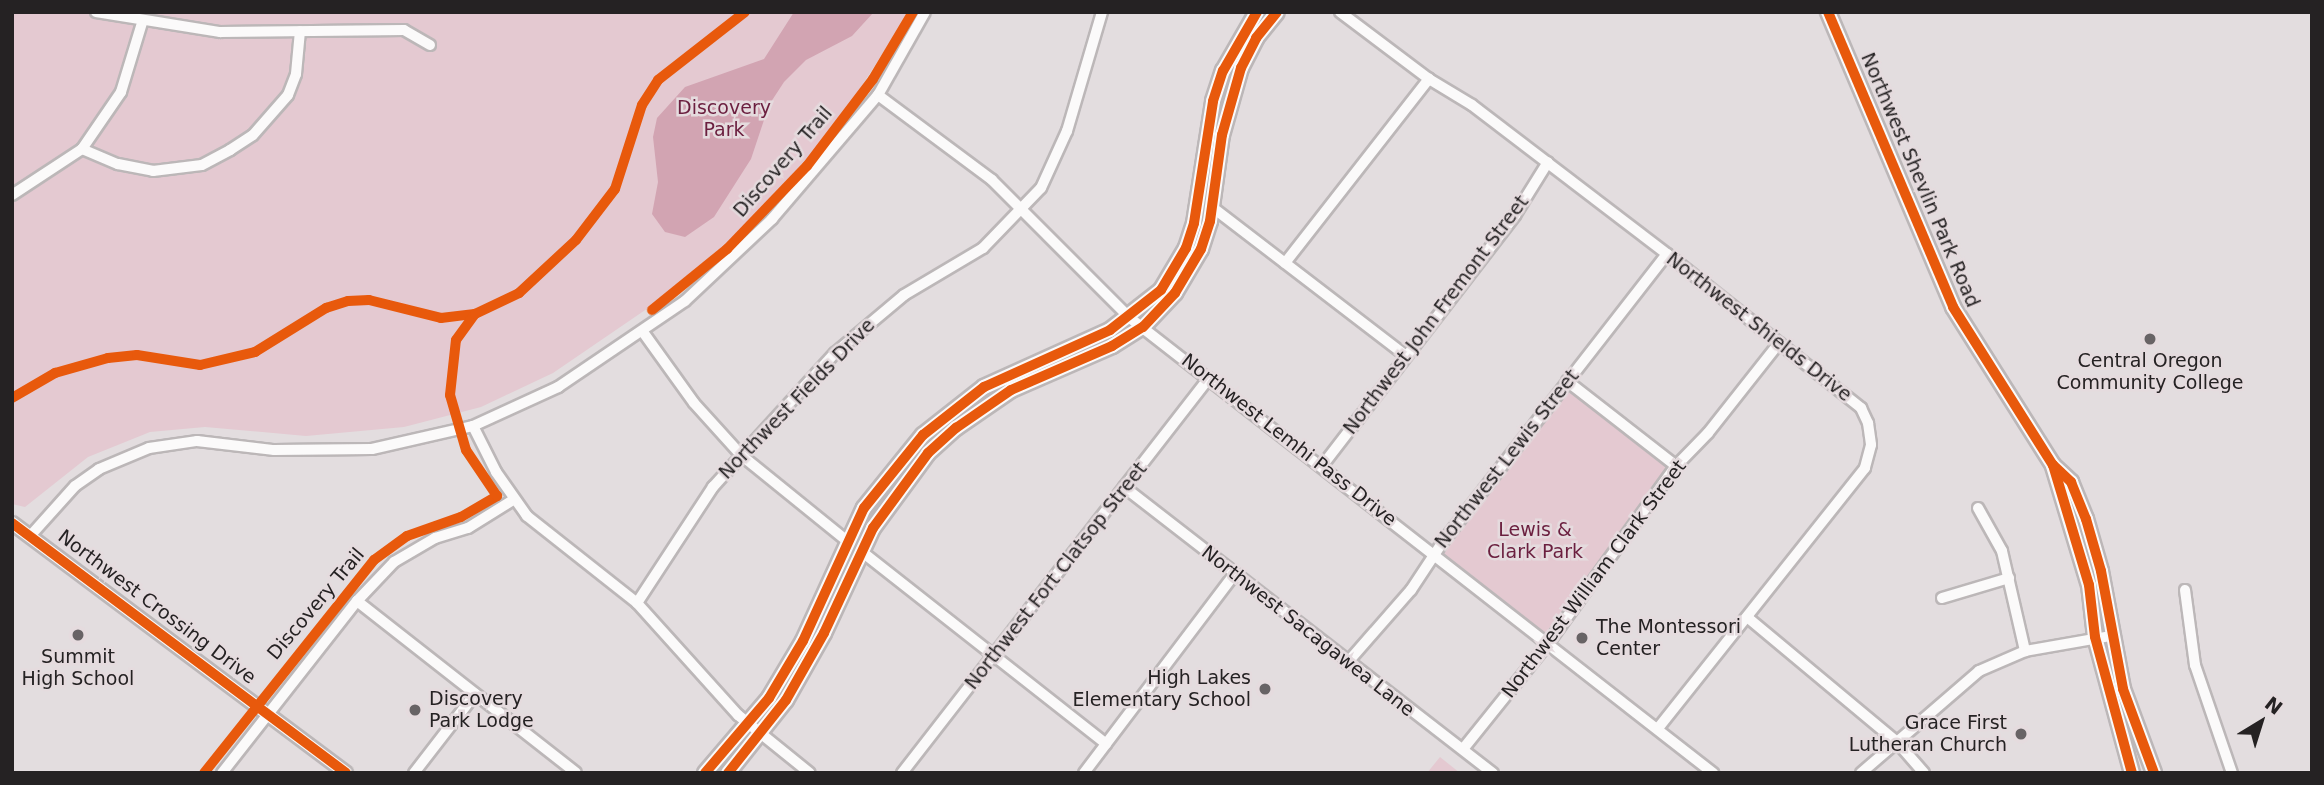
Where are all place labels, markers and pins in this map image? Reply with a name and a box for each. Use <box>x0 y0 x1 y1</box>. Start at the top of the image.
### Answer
marker: Central Oregon Community College <box>2142 331 2158 347</box>
place label: Central Oregon Community College <box>2057 350 2243 394</box>
place label: The Montessori Center <box>1596 616 1741 660</box>
marker: Summit High School <box>70 627 86 643</box>
marker: The Montessori Center <box>1574 630 1590 646</box>
place label: Summit High School <box>22 646 134 690</box>
place label: High Lakes Elementary School <box>1073 667 1251 711</box>
marker: High Lakes Elementary School <box>1257 681 1273 697</box>
place label: Discovery Park Lodge <box>429 688 534 732</box>
marker: Discovery Park Lodge <box>407 702 423 718</box>
place label: Grace First Lutheran Church <box>1849 712 2007 756</box>
marker: Grace First Lutheran Church <box>2013 726 2029 742</box>

